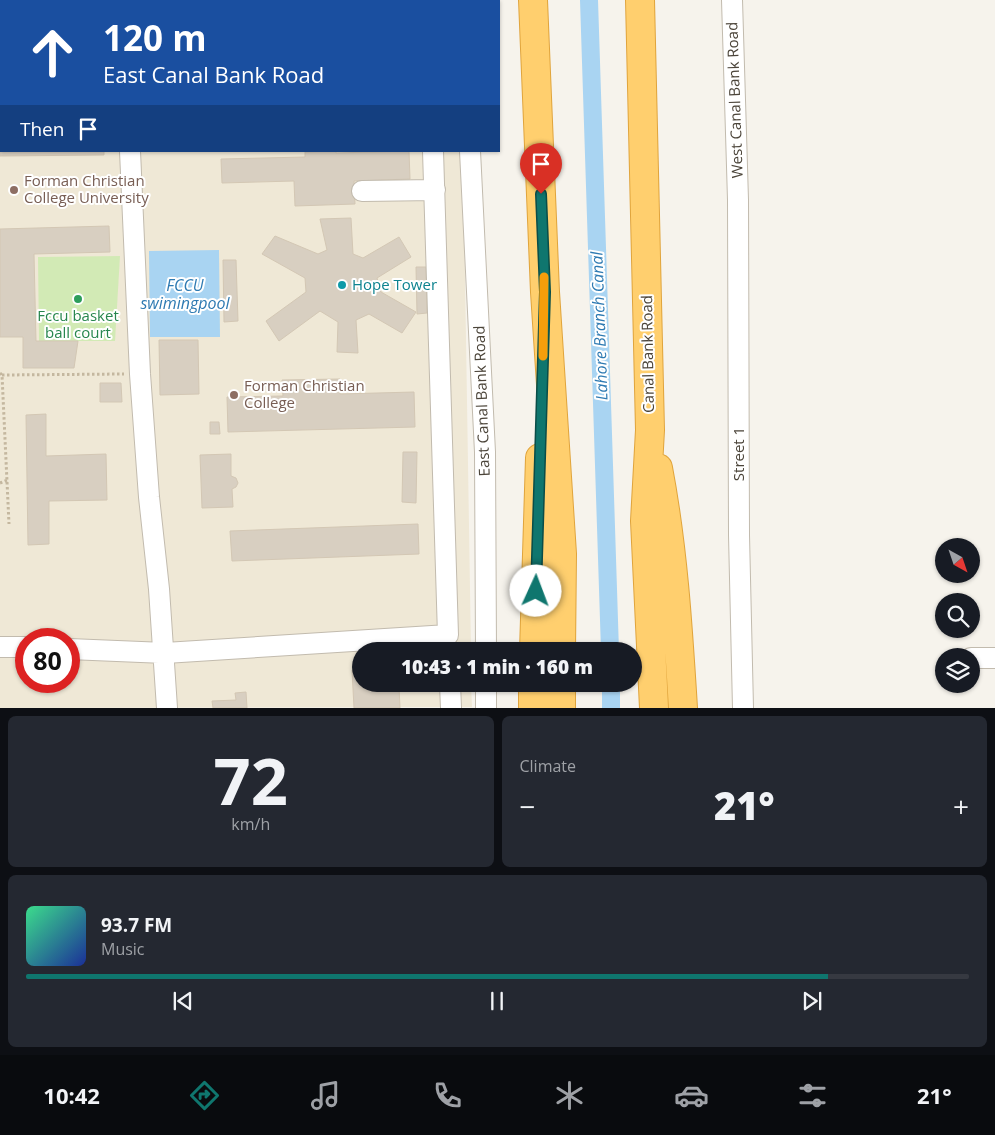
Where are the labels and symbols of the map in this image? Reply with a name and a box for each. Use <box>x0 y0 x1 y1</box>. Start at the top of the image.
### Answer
street label: West Canal Bank Road <box>721 21 747 179</box>
pin <box>520 143 562 194</box>
place label: Forman Christian College University <box>24 170 149 207</box>
marker: Forman Christian College University <box>8 184 20 196</box>
water label: Lahore Branch Canal <box>585 250 613 401</box>
water label: FCCU swimingpool <box>140 274 231 314</box>
place label: Hope Tower <box>352 274 437 294</box>
marker: Hope Tower <box>336 279 348 291</box>
marker: Fccu basket ball court <box>72 293 84 305</box>
street label: Canal Bank Road <box>636 295 658 413</box>
place label: Fccu basket ball court <box>37 305 119 342</box>
street label: East Canal Bank Road <box>468 325 494 477</box>
place label: Forman Christian College <box>244 375 365 412</box>
marker: Forman Christian College <box>228 389 240 401</box>
street label: Street 1 <box>728 427 748 481</box>
north arrow <box>935 538 980 582</box>
position arrow <box>509 564 561 616</box>
speed limit sign: 80 <box>15 628 80 693</box>

